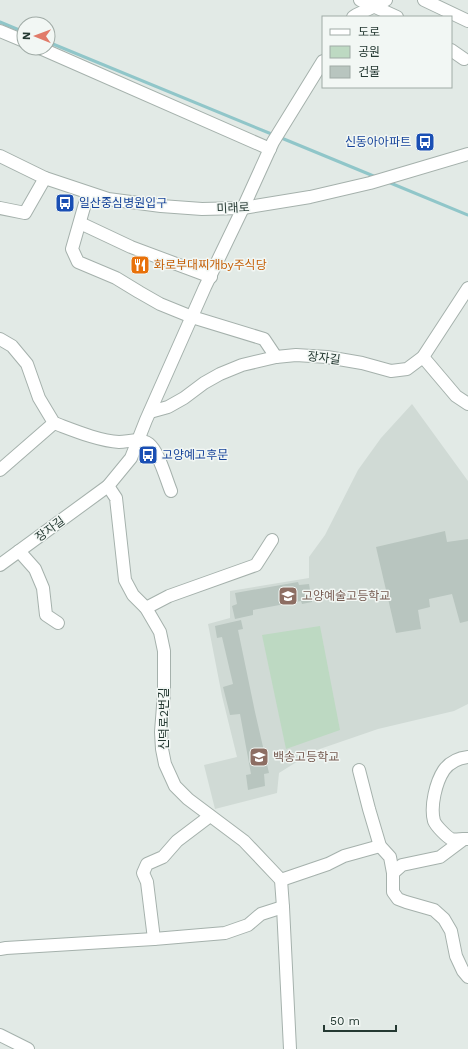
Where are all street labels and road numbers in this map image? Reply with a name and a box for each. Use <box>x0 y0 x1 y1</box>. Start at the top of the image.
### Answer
street label: 미래로 <box>216 200 250 216</box>
street label: 장자길 <box>307 349 341 367</box>
street label: 장자길 <box>32 514 68 544</box>
street label: 신덕로2번길 <box>157 688 171 750</box>

